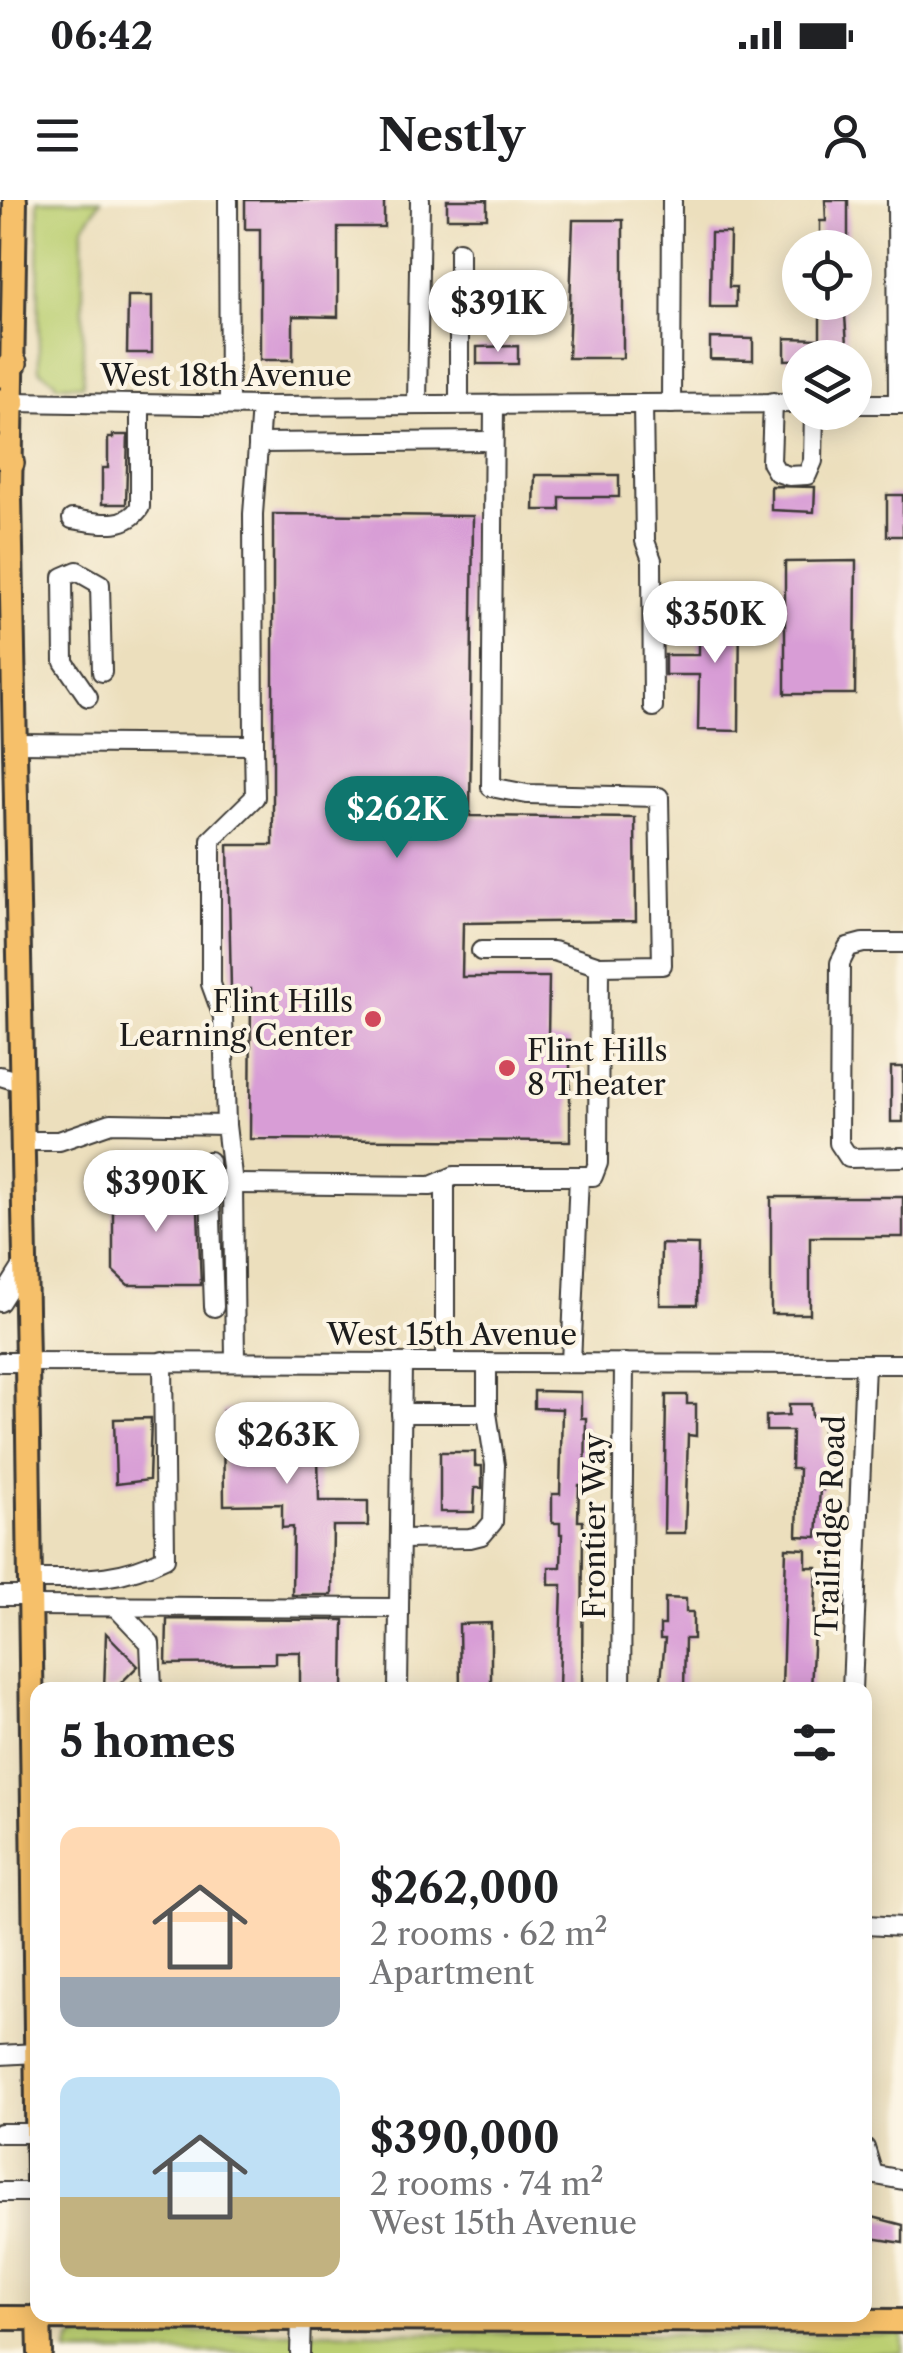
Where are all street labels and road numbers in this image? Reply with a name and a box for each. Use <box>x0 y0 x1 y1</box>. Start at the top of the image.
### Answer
street label: West 18th Avenue <box>99 357 352 394</box>
street label: West 15th Avenue <box>326 1316 577 1353</box>
street label: Trailridge Road <box>808 1415 853 1637</box>
street label: Frontier Way <box>576 1433 613 1619</box>

